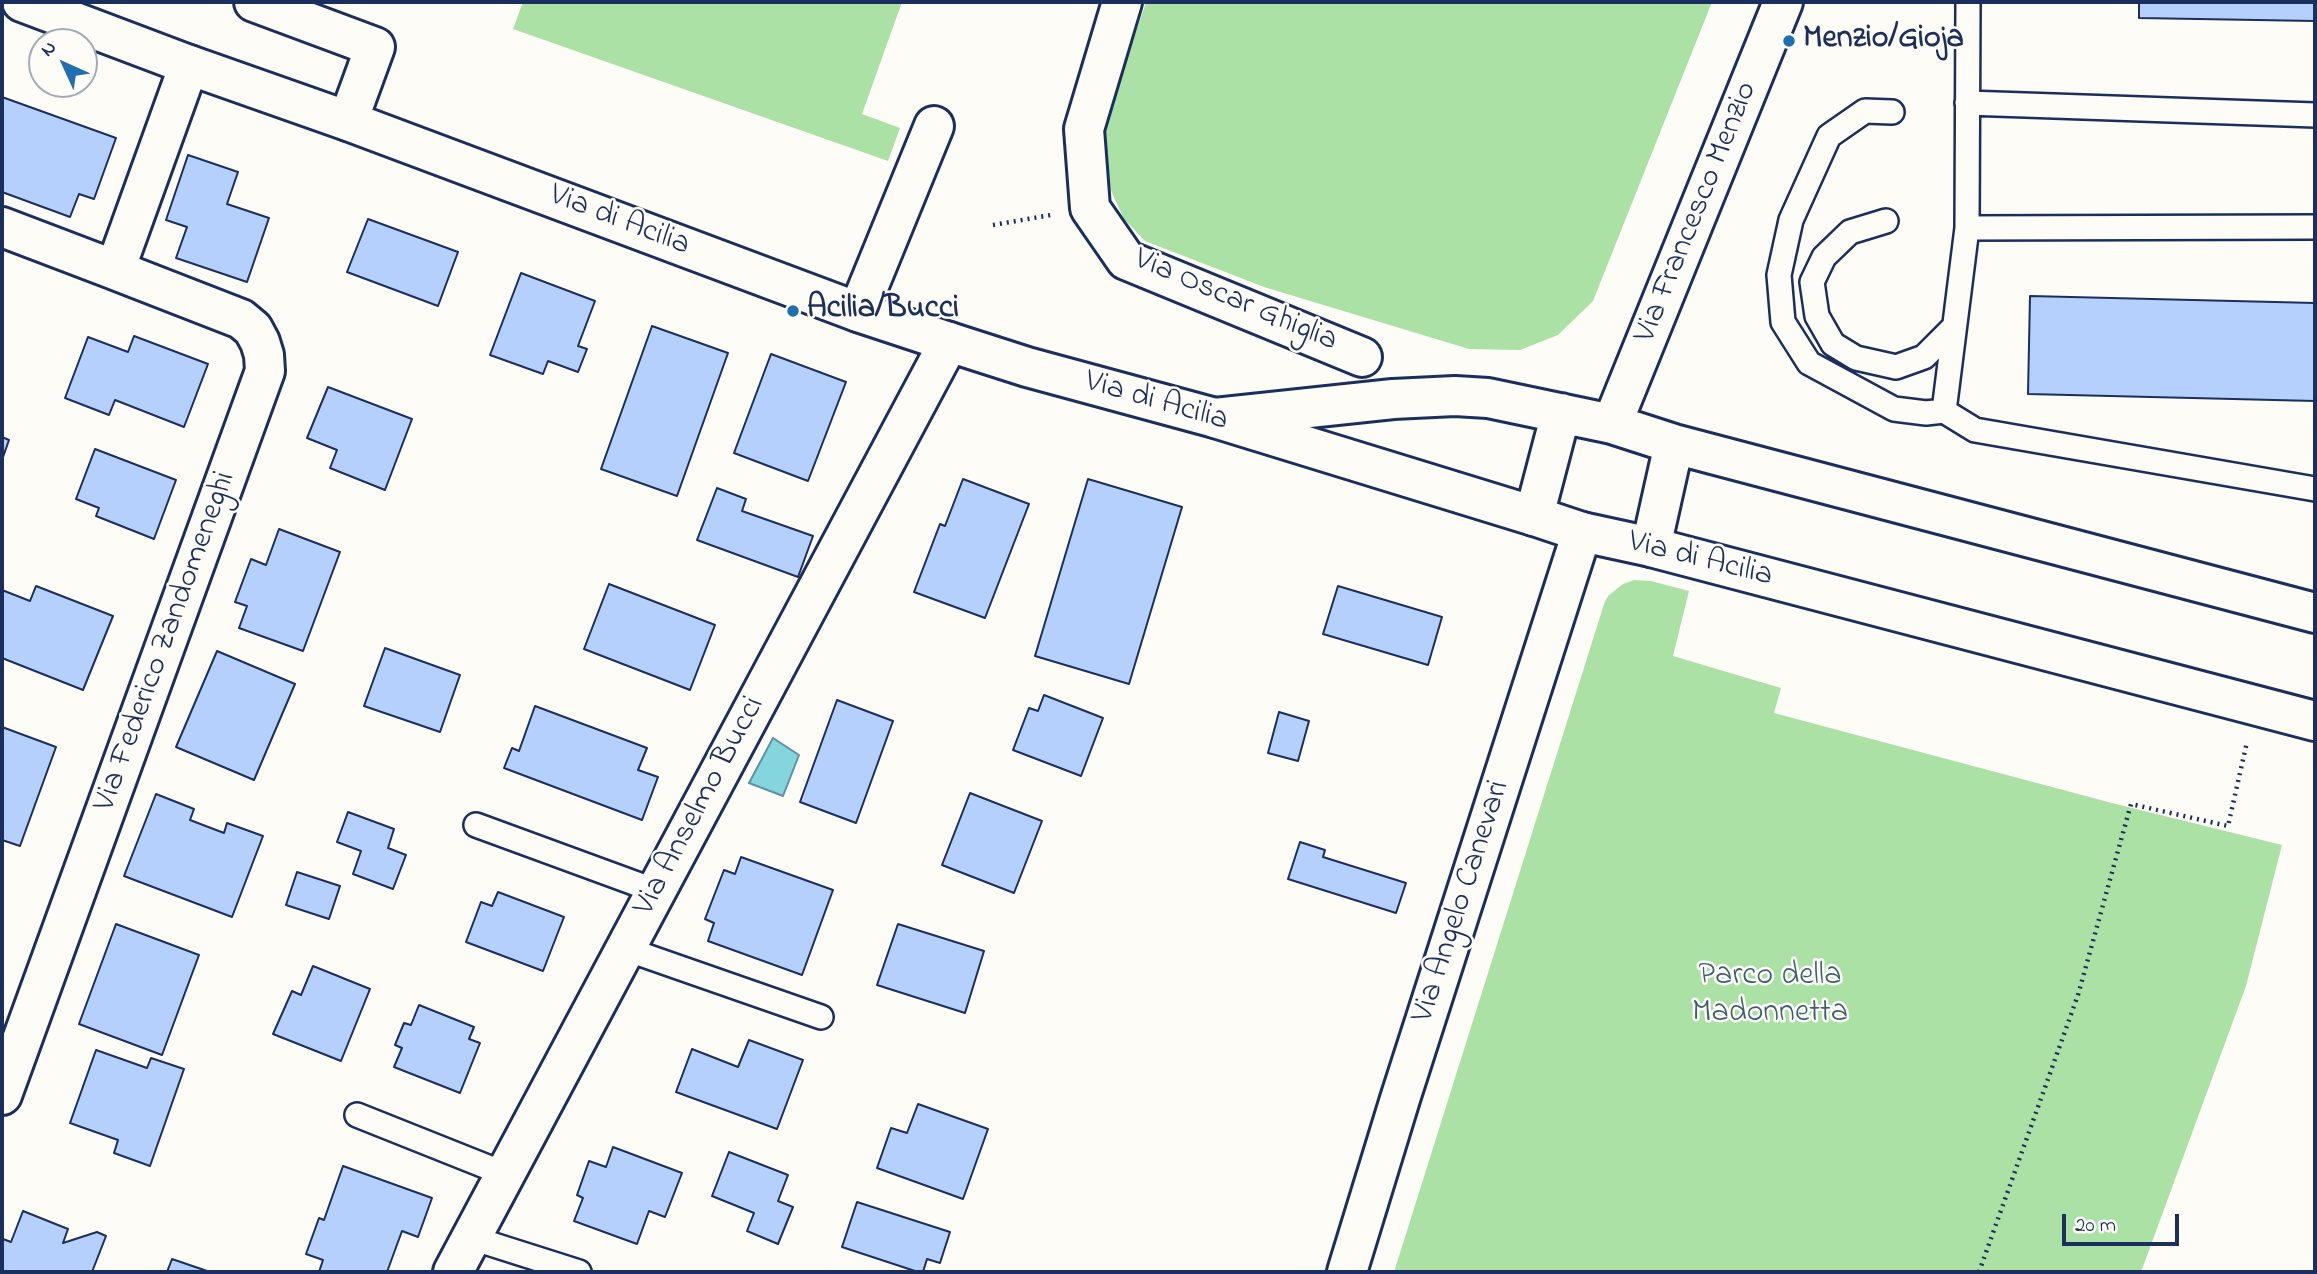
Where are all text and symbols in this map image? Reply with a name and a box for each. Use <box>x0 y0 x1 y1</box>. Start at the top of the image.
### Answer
place label: Menzio/Gioja <box>1803 22 1964 60</box>
north arrow <box>28 28 98 98</box>
marker: Menzio/Gioja <box>1781 33 1797 49</box>
text: N <box>35 35 63 63</box>
street label: Via Francesco Menzio <box>1628 77 1768 349</box>
street label: Via di Acilia <box>543 178 695 266</box>
street label: Via Oscar Ghiglia <box>1128 242 1342 362</box>
place label: Acilia/Bucci <box>807 292 959 330</box>
marker: Acilia/Bucci <box>785 303 801 319</box>
street label: Via di Acilia <box>1080 364 1232 442</box>
street label: Via Federico Zandomeneghi <box>88 467 246 817</box>
street label: Via di Acilia <box>1624 525 1776 597</box>
street label: Via Anselmo Bucci <box>627 691 775 923</box>
street label: Via Angelo Canevari <box>1406 776 1520 1028</box>
park label: Parco della Madonnetta <box>1692 959 1848 1034</box>
scale bar <box>2065 1200 2182 1244</box>
text: 20 m <box>2075 1211 2116 1241</box>

